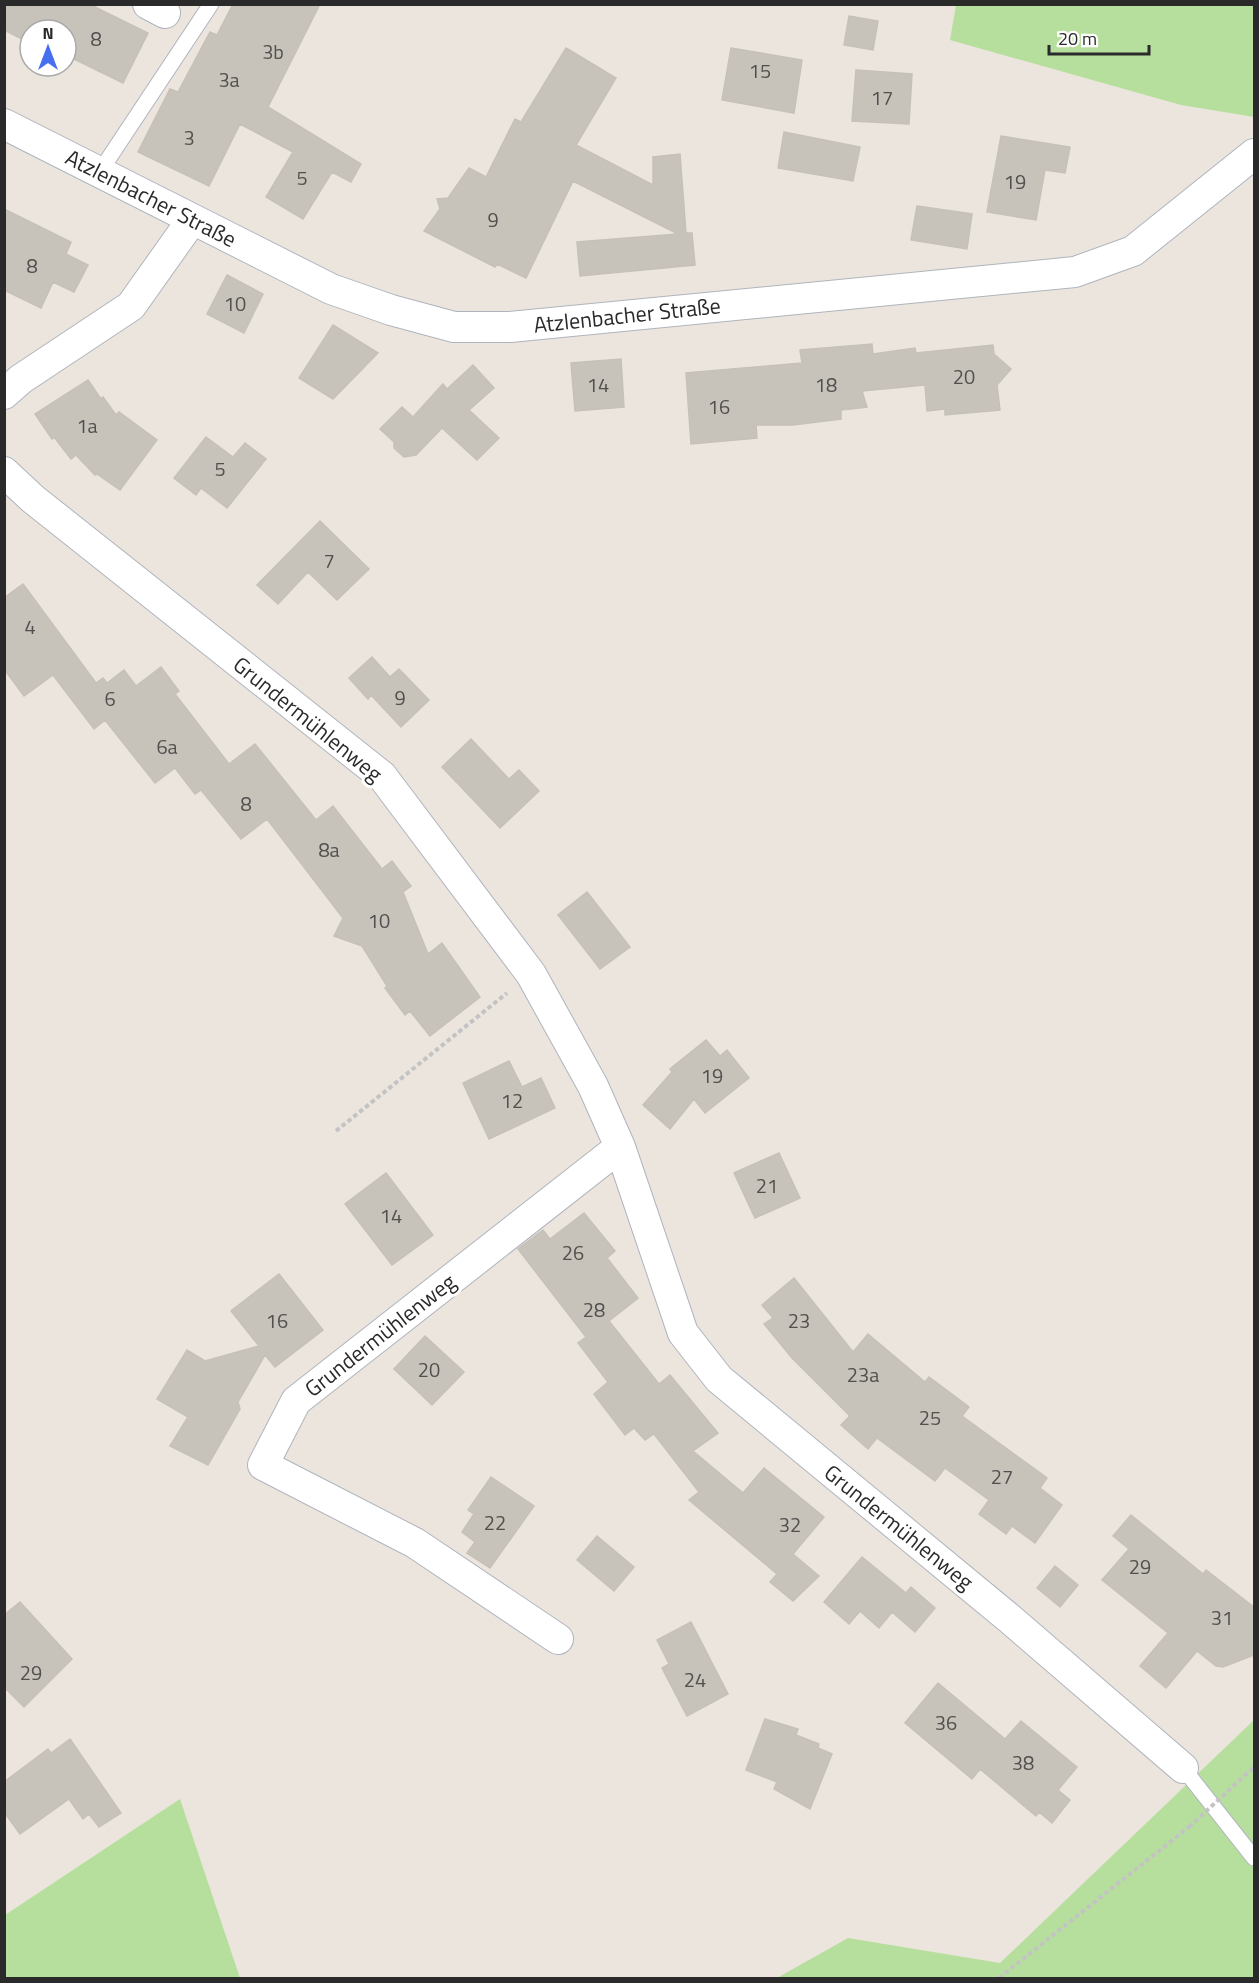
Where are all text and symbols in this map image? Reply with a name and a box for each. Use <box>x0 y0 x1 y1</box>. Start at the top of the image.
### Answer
north arrow <box>18 18 78 78</box>
scale bar <box>1049 18 1150 56</box>
text: N <box>42 21 54 45</box>
house number: 8 <box>90 23 102 54</box>
text: 20 m <box>1058 25 1097 52</box>
house number: 3b <box>262 36 284 67</box>
house number: 15 <box>749 55 771 86</box>
house number: 3a <box>218 64 240 95</box>
house number: 17 <box>871 82 893 113</box>
house number: 3 <box>183 122 195 153</box>
street label: Atzlenbacher Straße <box>60 140 242 256</box>
house number: 5 <box>296 162 308 193</box>
house number: 19 <box>1004 166 1026 197</box>
house number: 9 <box>487 204 499 235</box>
house number: 8 <box>26 250 38 281</box>
house number: 10 <box>224 288 246 319</box>
street label: Atzlenbacher Straße <box>532 288 722 342</box>
house number: 20 <box>953 361 975 392</box>
house number: 14 <box>587 369 609 400</box>
house number: 18 <box>815 369 837 400</box>
house number: 16 <box>708 391 730 422</box>
house number: 1a <box>76 410 98 441</box>
house number: 5 <box>214 453 226 484</box>
house number: 7 <box>323 545 335 576</box>
house number: 4 <box>24 611 36 642</box>
street label: Grundermühlenweg <box>226 648 390 790</box>
house number: 9 <box>394 682 406 713</box>
house number: 6 <box>104 683 116 714</box>
house number: 6a <box>156 731 178 762</box>
house number: 8 <box>240 788 252 819</box>
house number: 8a <box>318 834 340 865</box>
house number: 10 <box>368 905 390 936</box>
house number: 19 <box>701 1060 723 1091</box>
house number: 12 <box>501 1085 523 1116</box>
house number: 21 <box>756 1170 778 1201</box>
house number: 14 <box>380 1200 402 1231</box>
house number: 26 <box>562 1237 584 1268</box>
street label: Grundermühlenweg <box>297 1265 463 1405</box>
house number: 28 <box>583 1294 605 1325</box>
house number: 16 <box>266 1305 288 1336</box>
house number: 23 <box>788 1305 810 1336</box>
house number: 20 <box>418 1354 440 1385</box>
house number: 23a <box>847 1359 879 1390</box>
house number: 25 <box>919 1402 941 1433</box>
street label: Grundermühlenweg <box>817 1456 981 1598</box>
house number: 27 <box>991 1461 1013 1492</box>
house number: 22 <box>484 1507 506 1538</box>
house number: 32 <box>779 1509 801 1540</box>
house number: 29 <box>1129 1551 1151 1582</box>
house number: 31 <box>1211 1602 1233 1633</box>
house number: 29 <box>20 1657 42 1688</box>
house number: 24 <box>684 1664 706 1695</box>
house number: 36 <box>935 1707 957 1738</box>
house number: 38 <box>1012 1747 1034 1778</box>

